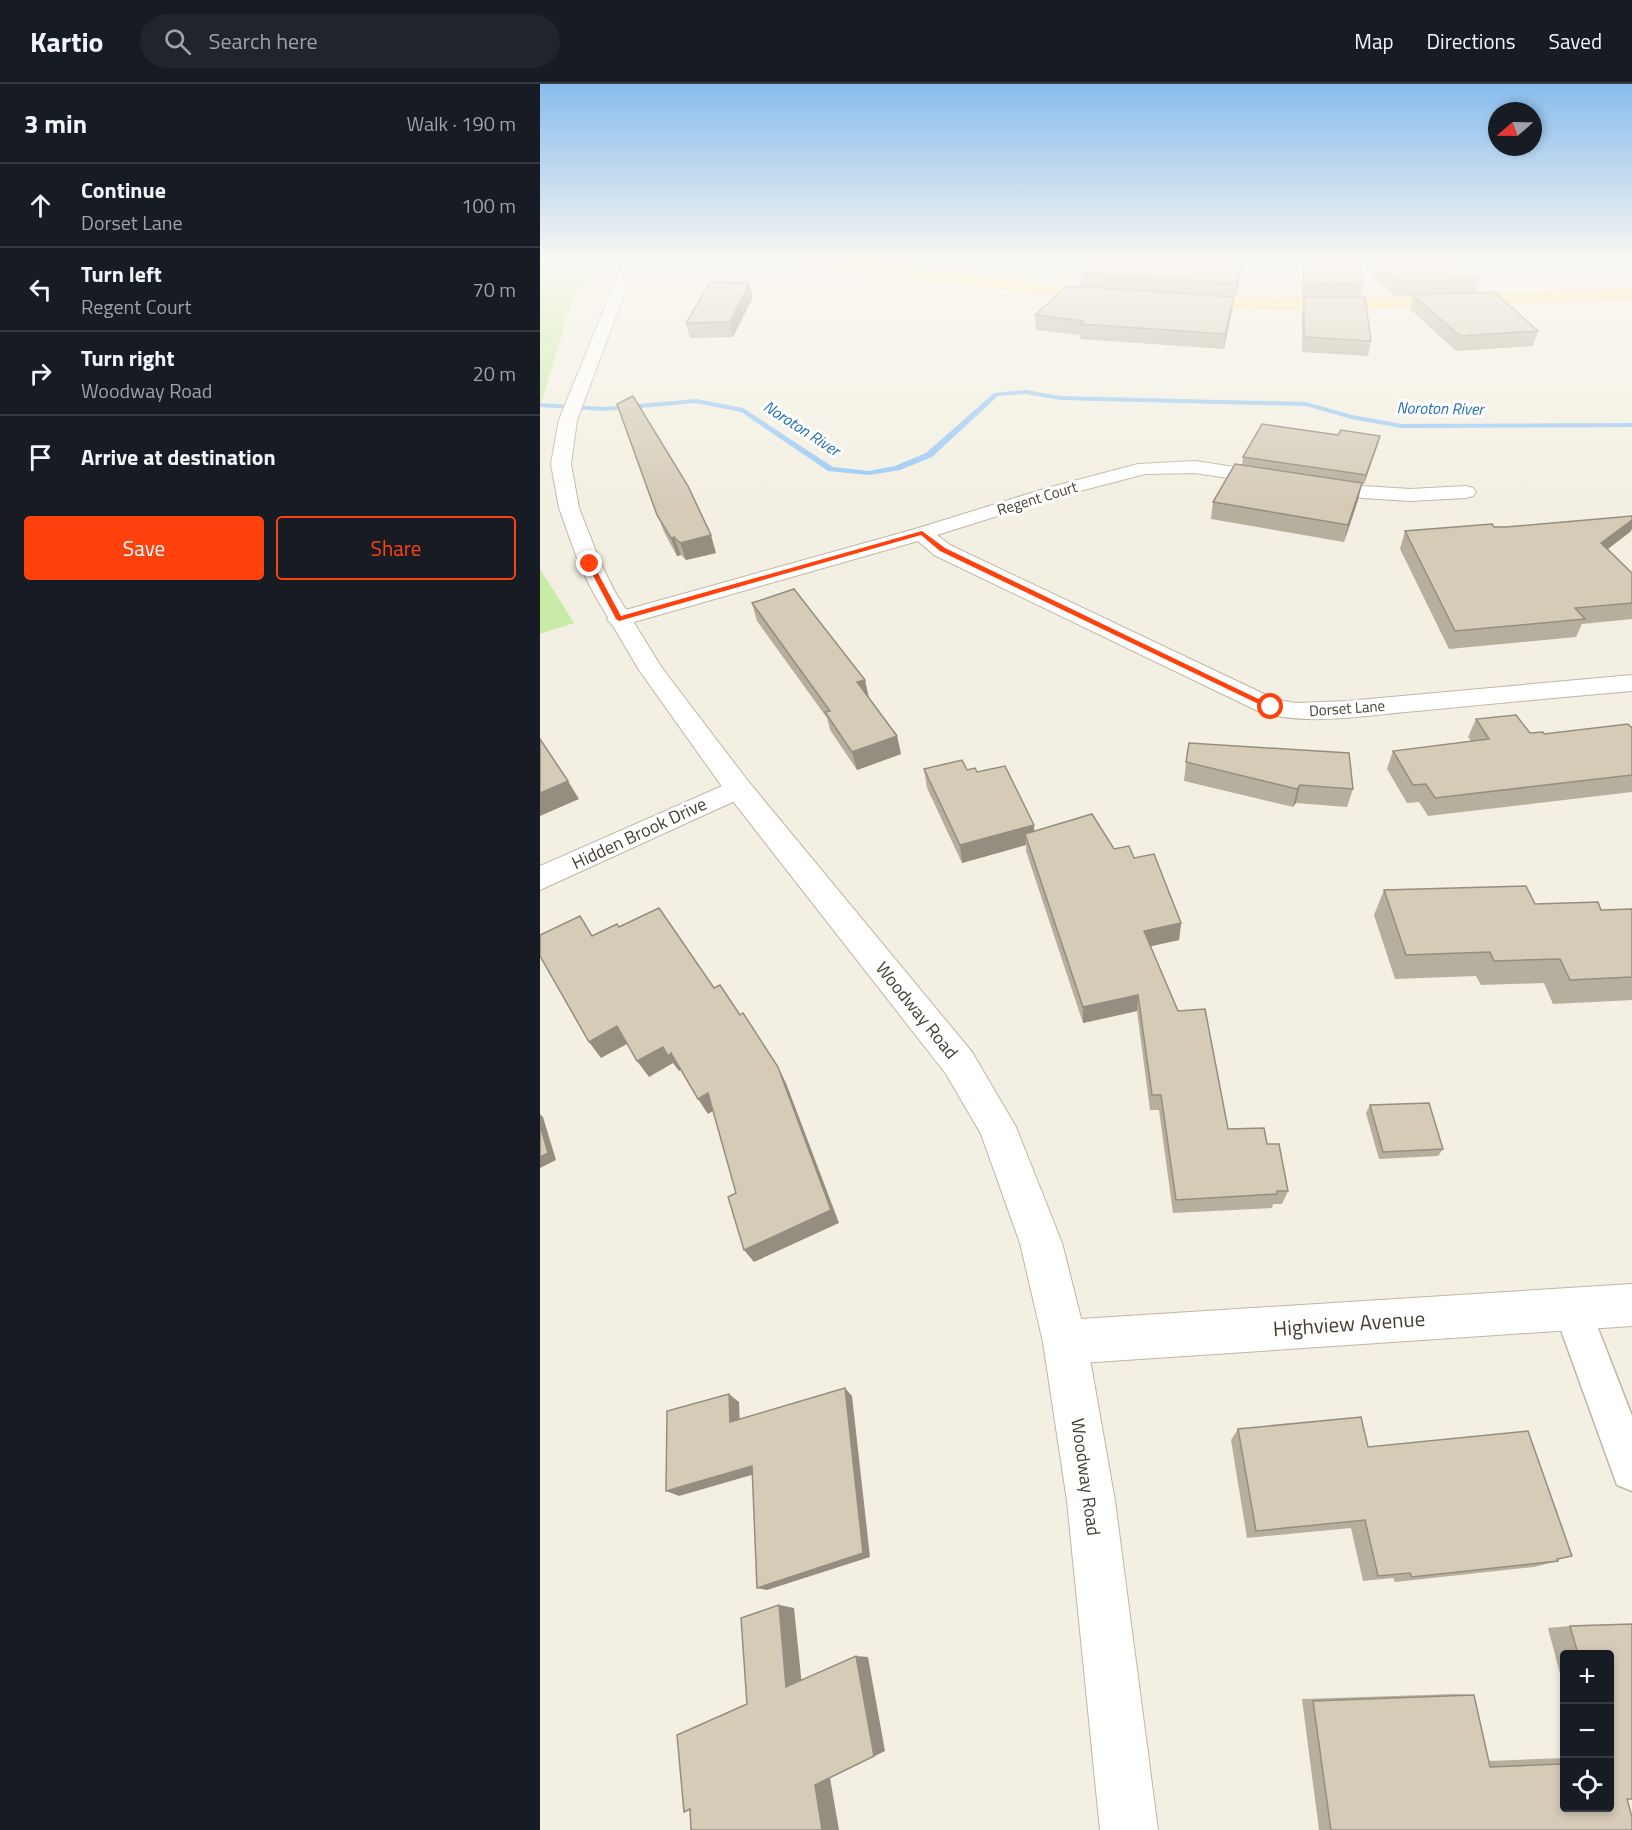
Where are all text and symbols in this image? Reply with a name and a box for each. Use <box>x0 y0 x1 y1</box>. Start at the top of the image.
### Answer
search box <box>140 14 560 68</box>
text: Kartio <box>30 20 104 63</box>
text: Search here <box>209 24 318 58</box>
icon: search <box>161 25 194 58</box>
text: Map <box>1354 25 1394 57</box>
text: Directions <box>1427 25 1516 57</box>
text: Saved <box>1549 25 1602 57</box>
north arrow <box>1488 102 1542 156</box>
text: 3 min <box>24 104 87 143</box>
text: Walk · 190 m <box>407 108 516 139</box>
text: Continue <box>81 173 166 207</box>
icon: ahead <box>24 189 57 222</box>
text: 100 m <box>461 190 516 221</box>
text: Dorset Lane <box>81 207 183 238</box>
text: Turn left <box>81 257 162 291</box>
icon: left <box>24 273 57 306</box>
text: 70 m <box>472 274 516 305</box>
text: Regent Court <box>81 291 192 322</box>
text: Turn right <box>81 341 175 375</box>
icon: right <box>24 357 57 390</box>
text: 20 m <box>472 358 516 389</box>
text: Woodway Road <box>81 375 212 406</box>
water label: Noroton River <box>759 394 847 463</box>
water label: Noroton River <box>1396 395 1486 421</box>
text: Arrive at destination <box>81 440 276 474</box>
icon: arrive <box>24 441 57 474</box>
street label: Regent Court <box>994 475 1081 521</box>
button: Save <box>24 516 264 580</box>
button: Share <box>276 516 516 580</box>
route end <box>576 550 602 576</box>
route start <box>1257 693 1283 719</box>
street label: Dorset Lane <box>1308 694 1386 722</box>
street label: Hidden Brook Drive <box>567 790 711 876</box>
street label: Woodway Road <box>869 956 965 1064</box>
street label: Highview Avenue <box>1272 1302 1426 1344</box>
street label: Woodway Road <box>1064 1417 1108 1537</box>
map controls <box>1560 1650 1614 1812</box>
button: + <box>1560 1650 1614 1704</box>
button: − <box>1560 1704 1614 1758</box>
button: locate <box>1560 1758 1614 1812</box>

